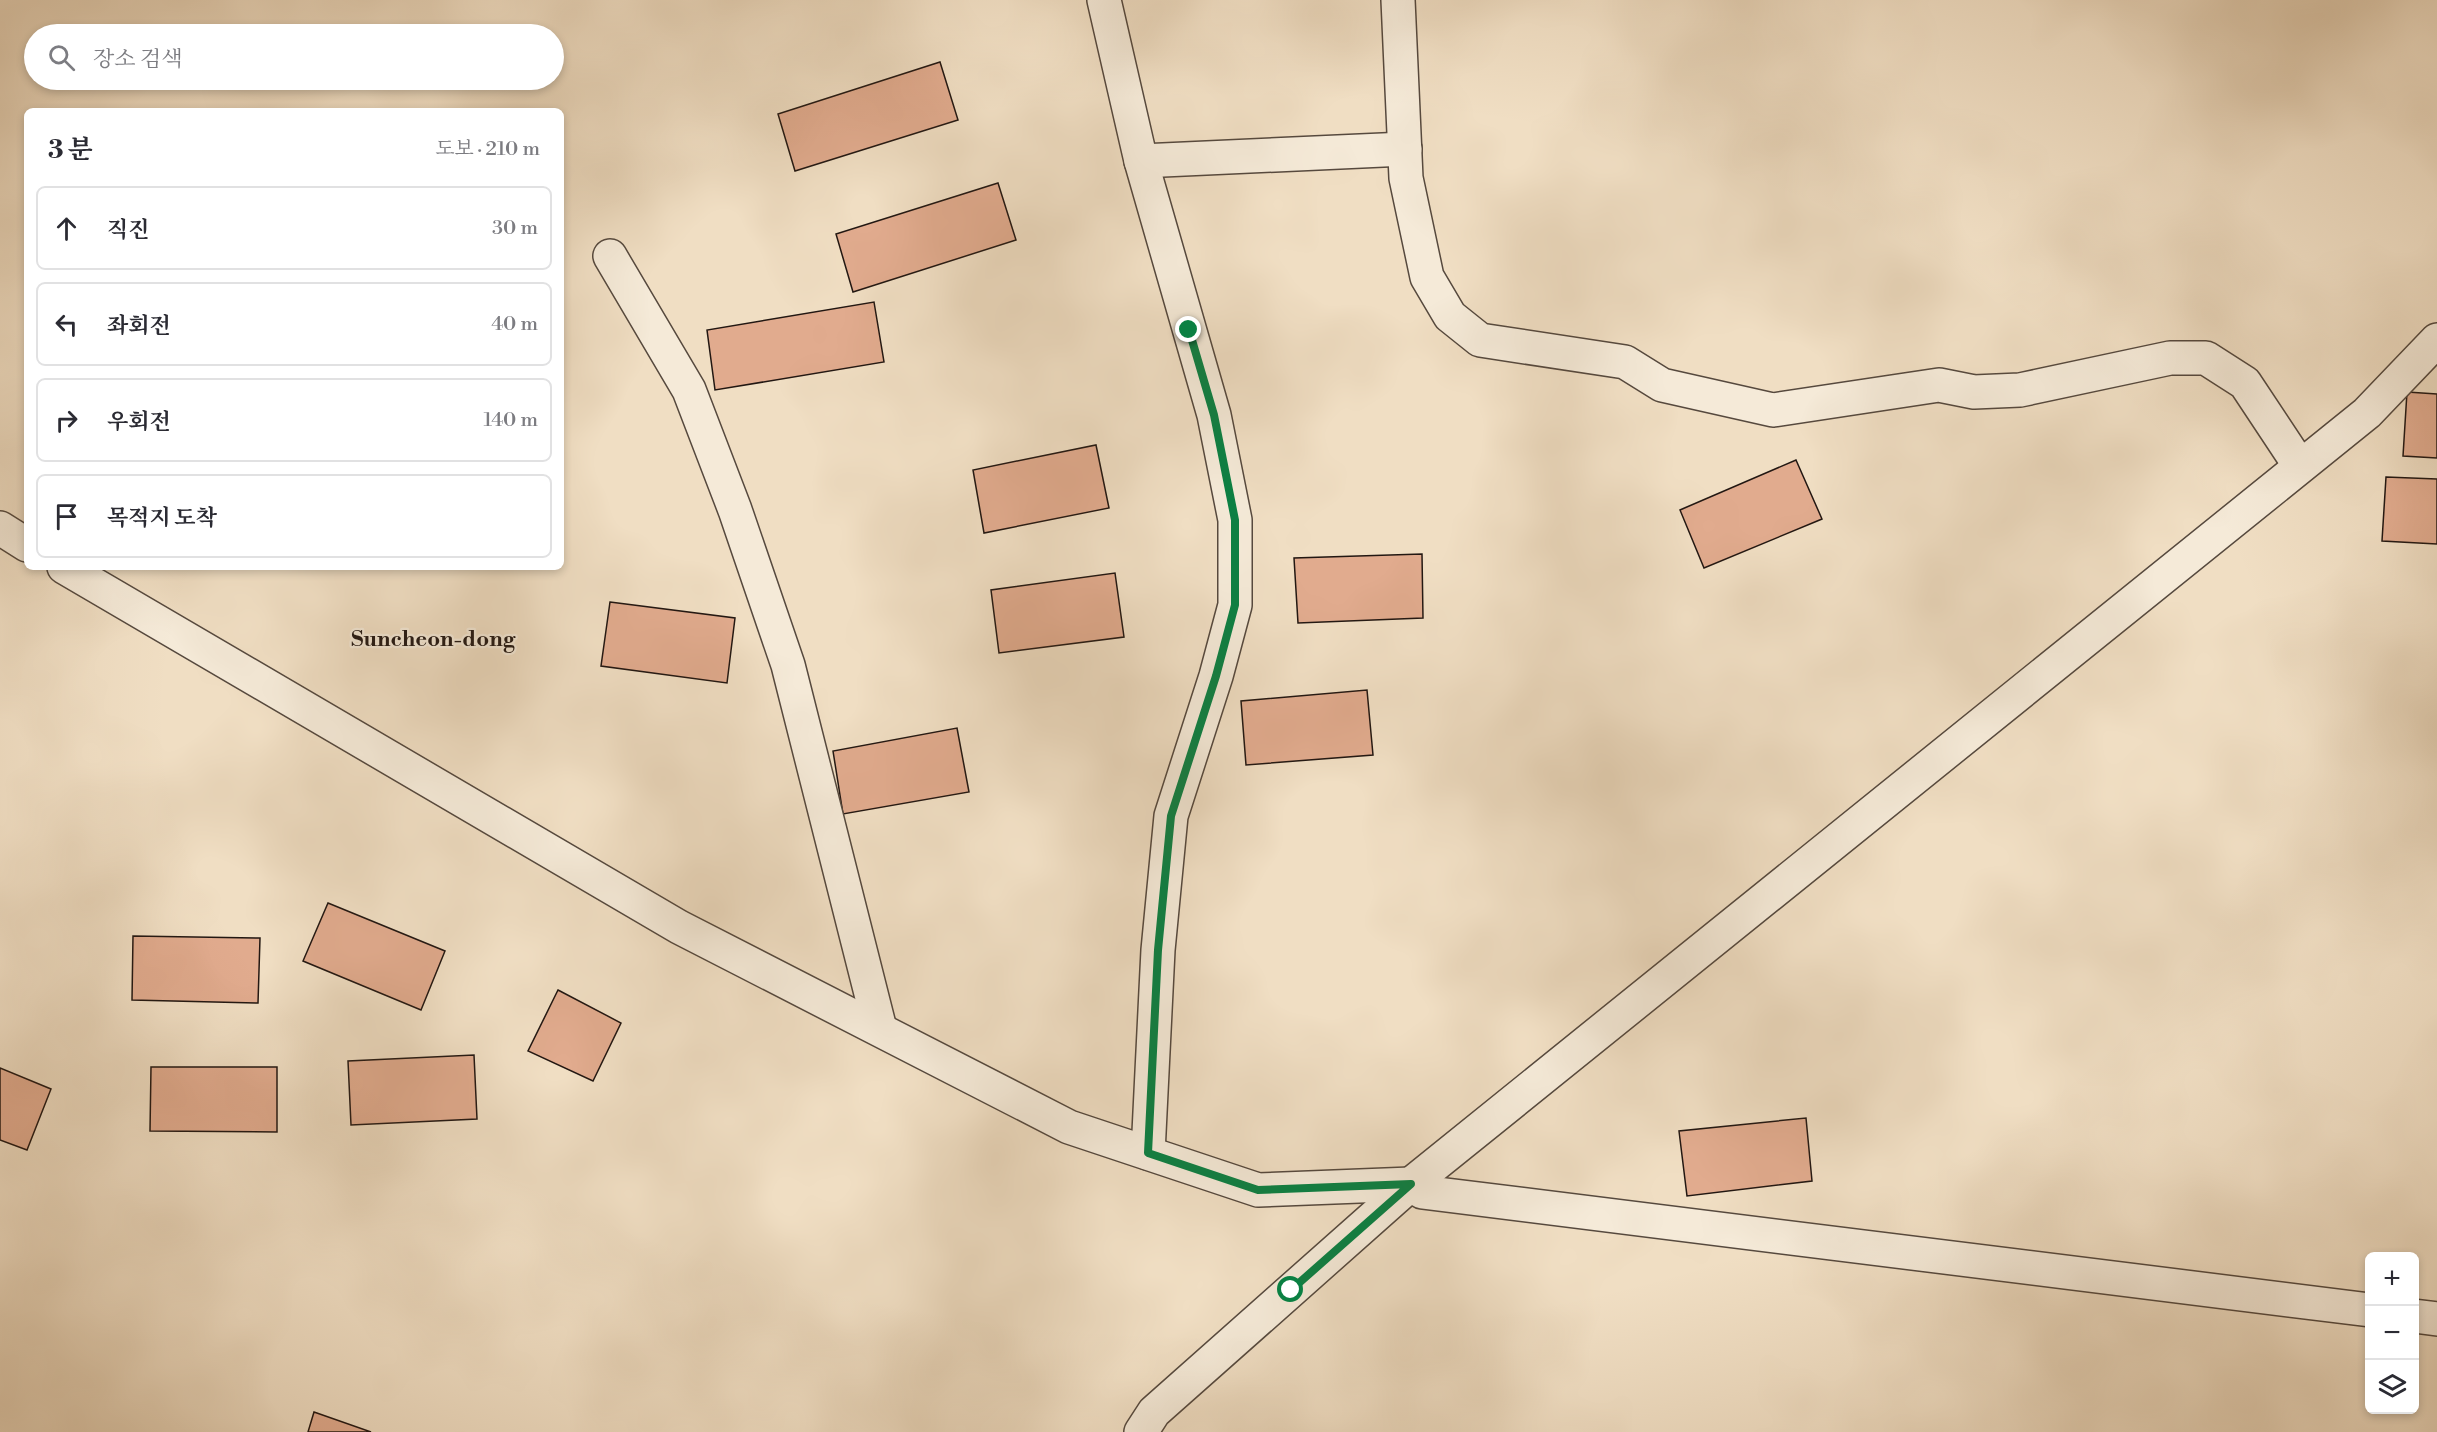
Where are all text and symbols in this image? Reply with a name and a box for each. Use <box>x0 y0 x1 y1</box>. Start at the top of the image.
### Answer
search box <box>24 24 564 90</box>
icon: search <box>45 41 78 74</box>
text: 장소 검색 <box>93 46 183 73</box>
text: 3 분 <box>48 134 93 166</box>
text: 도보 · 210 m <box>435 137 540 162</box>
icon: ahead <box>50 212 83 245</box>
text: 30 m <box>492 216 538 241</box>
text: 직진 <box>107 217 150 244</box>
icon: left <box>50 308 83 341</box>
text: 40 m <box>491 312 538 337</box>
text: 좌회전 <box>107 313 171 340</box>
route end <box>1175 316 1201 342</box>
icon: right <box>50 404 83 437</box>
text: 140 m <box>483 408 538 433</box>
text: 우회전 <box>107 409 171 436</box>
icon: arrive <box>50 500 83 533</box>
text: 목적지 도착 <box>107 505 217 532</box>
district label: Suncheon-dong <box>351 626 516 653</box>
map controls <box>2365 1252 2419 1414</box>
button: + <box>2365 1252 2419 1306</box>
route start <box>1277 1276 1303 1302</box>
button: − <box>2365 1306 2419 1360</box>
button: layers <box>2365 1360 2419 1414</box>

